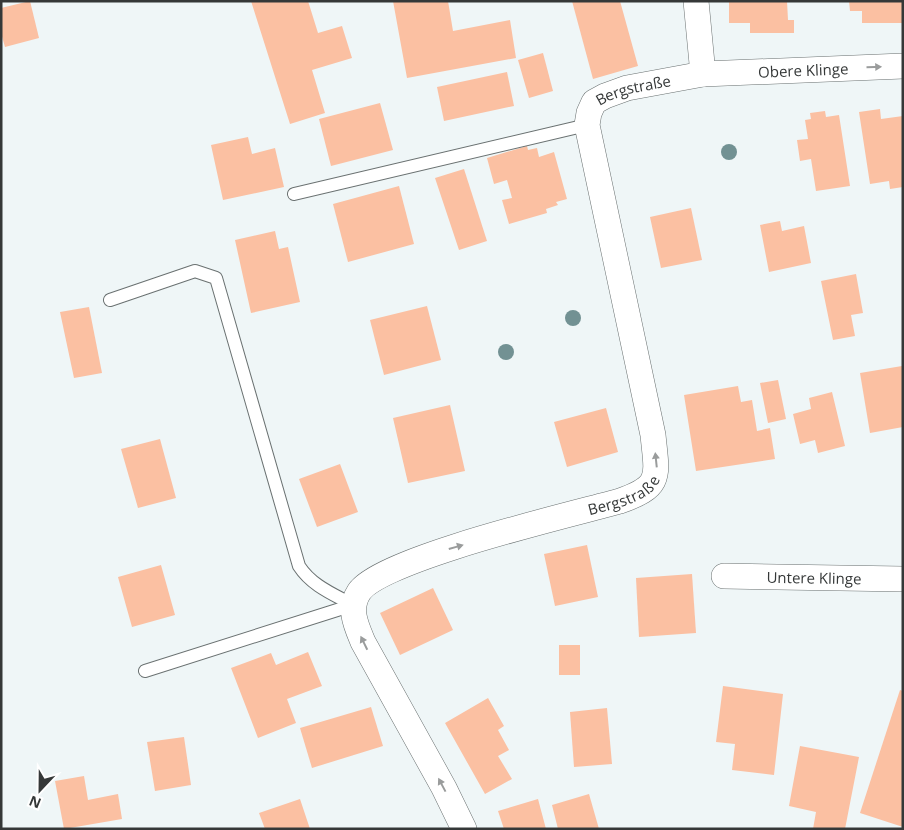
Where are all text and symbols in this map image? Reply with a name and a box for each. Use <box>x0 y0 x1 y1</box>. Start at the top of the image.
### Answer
street label: Obere Klinge <box>758 58 849 82</box>
one-way arrow <box>866 63 882 71</box>
street label: Bergstraße <box>592 70 672 109</box>
one-way arrow <box>652 452 660 468</box>
street label: Bergstraße <box>586 472 664 519</box>
one-way arrow <box>448 543 463 551</box>
street label: Untere Klinge <box>766 567 862 588</box>
one-way arrow <box>360 636 368 650</box>
north arrow <box>15 765 65 815</box>
one-way arrow <box>438 778 446 792</box>
text: N <box>26 792 44 813</box>

